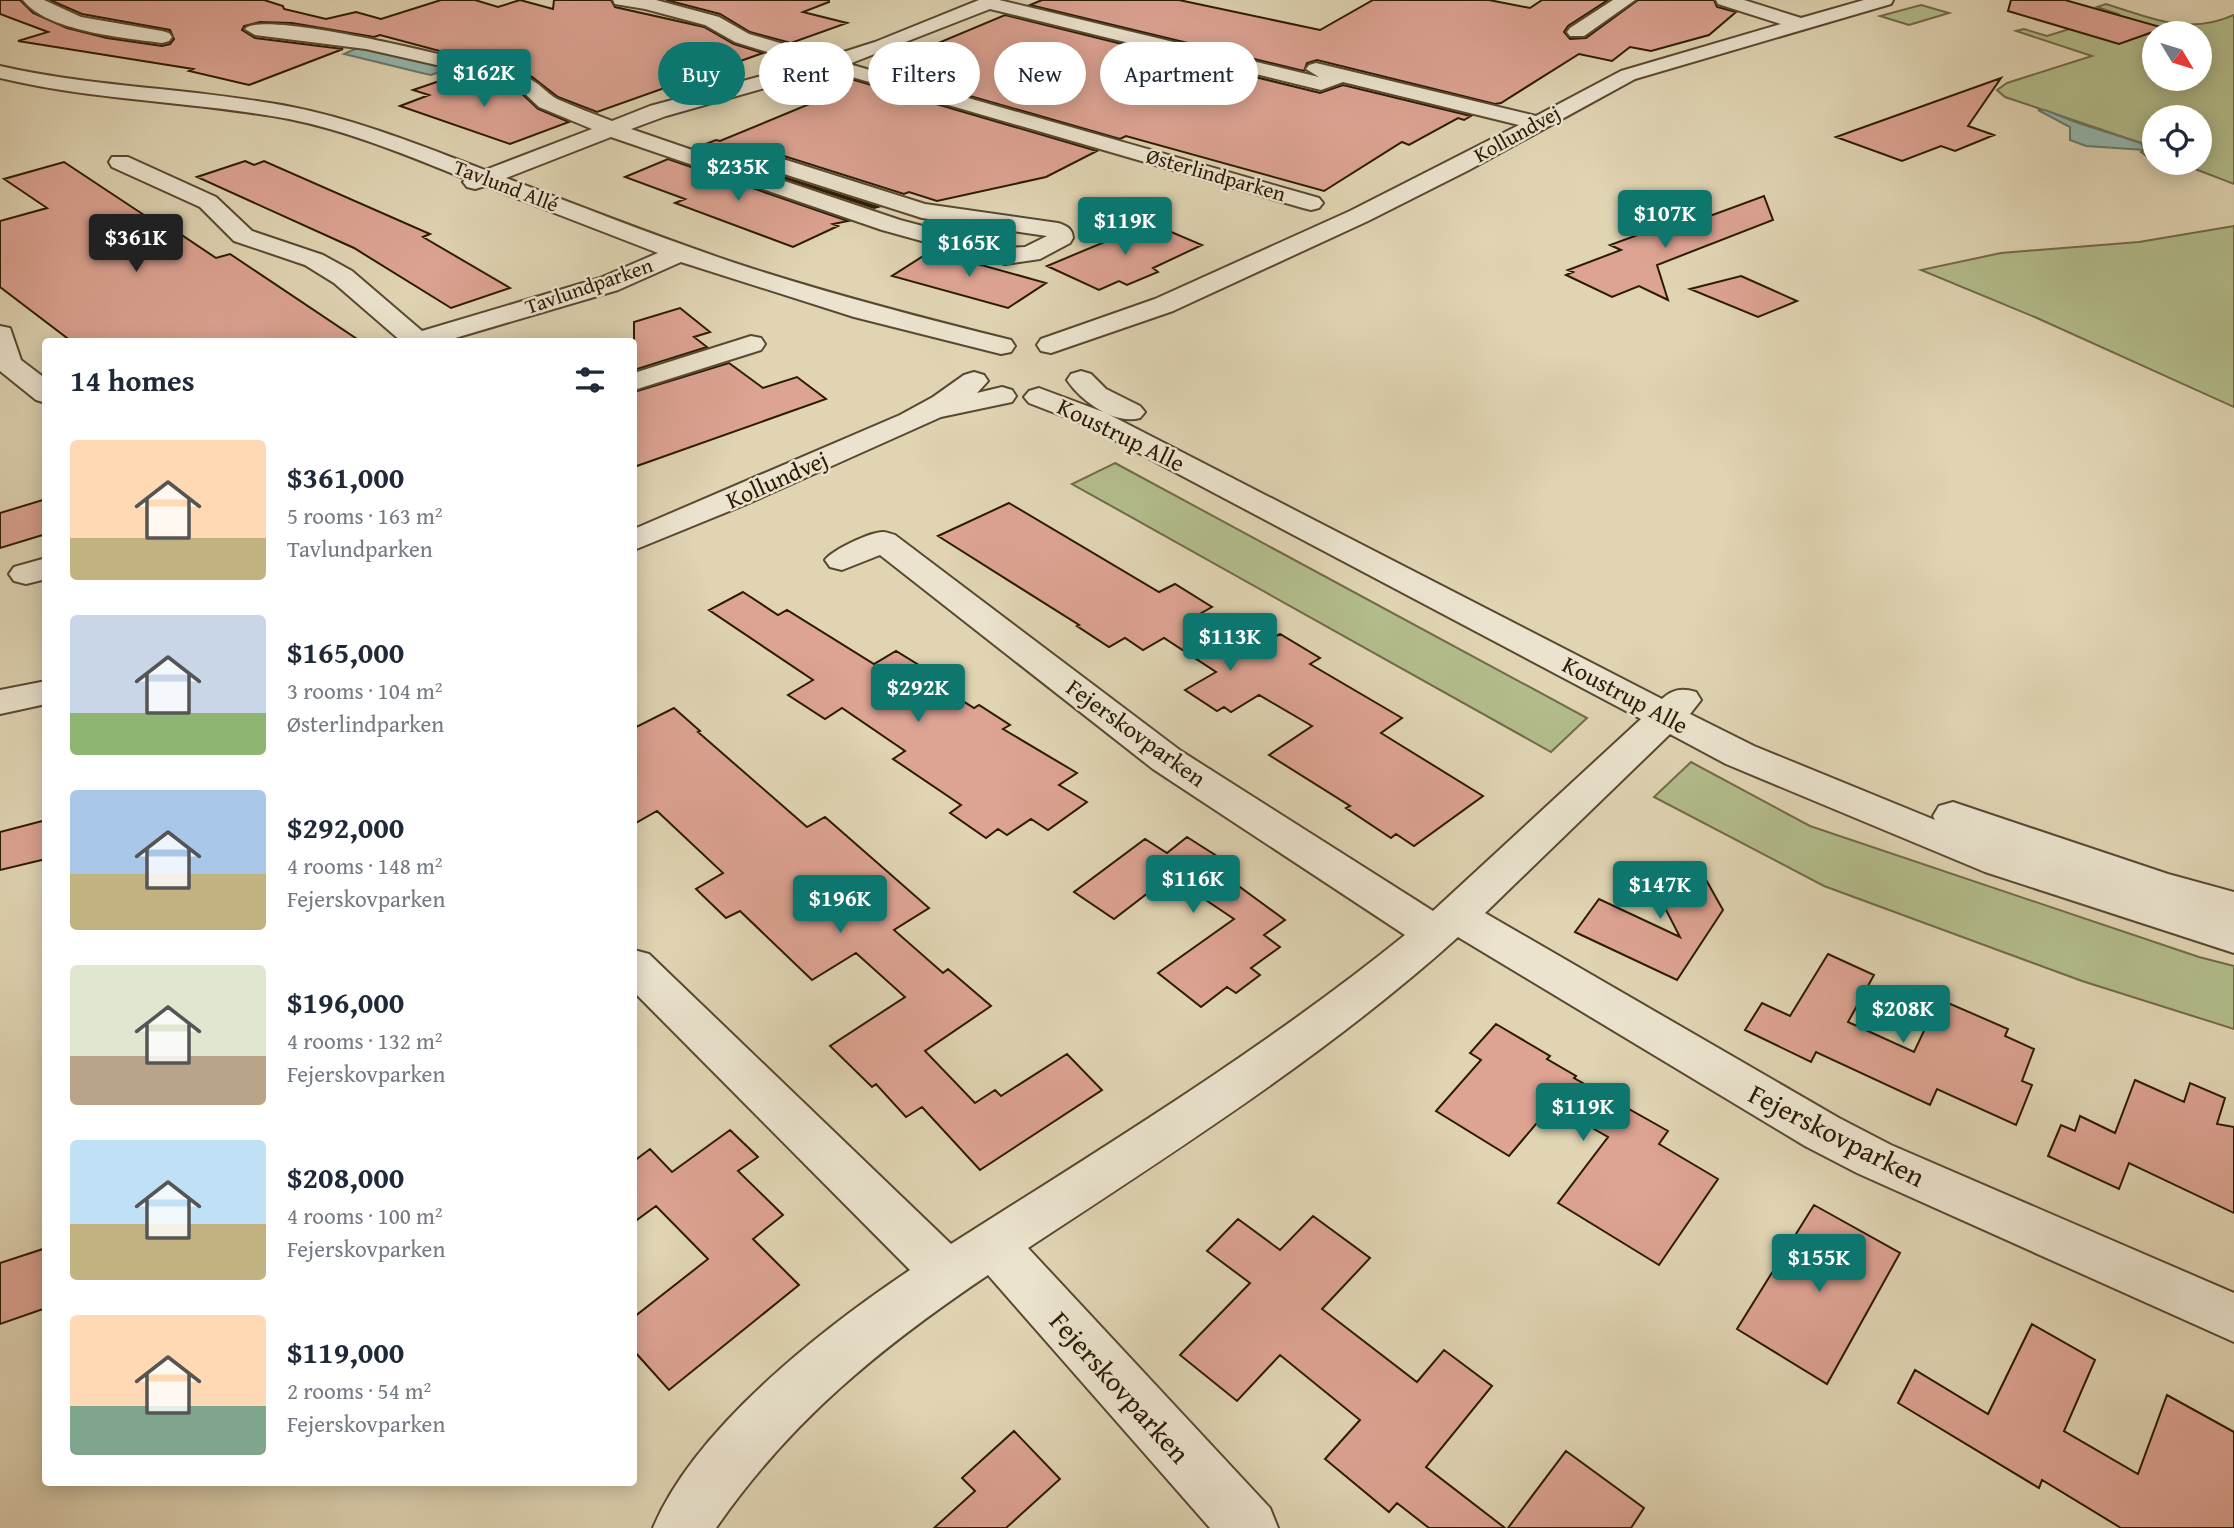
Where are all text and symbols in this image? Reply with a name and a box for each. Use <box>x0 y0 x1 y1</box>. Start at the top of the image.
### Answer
north arrow <box>2142 21 2212 91</box>
map controls <box>2142 21 2212 175</box>
chip: Buy <box>658 42 745 105</box>
chip: Rent <box>759 42 854 105</box>
chip: Filters <box>868 42 980 105</box>
chip: New <box>994 42 1086 105</box>
chip: Apartment <box>1100 42 1258 105</box>
pin: $162K <box>435 50 533 109</box>
text: $162K <box>453 55 515 88</box>
street label: Kollundvej <box>1468 97 1566 170</box>
button: locate <box>2142 105 2212 175</box>
street label: Østerlindparken <box>1143 140 1290 209</box>
pin: $235K <box>689 144 787 203</box>
text: $235K <box>707 149 769 182</box>
street label: Tavlund Allé <box>449 151 563 220</box>
pin: $107K <box>1616 190 1714 250</box>
text: $107K <box>1634 196 1696 229</box>
pin: $119K <box>1076 198 1174 257</box>
text: $119K <box>1094 203 1156 236</box>
pin: $361K <box>87 215 185 274</box>
pin: $165K <box>920 219 1018 279</box>
text: $361K <box>105 220 167 253</box>
text: $165K <box>938 225 1000 258</box>
street label: Tavlundparken <box>521 249 657 322</box>
text: 14 homes <box>70 358 195 402</box>
icon: filters <box>571 361 609 399</box>
street label: Koustrup Alle <box>1052 389 1191 480</box>
street label: Kollundvej <box>720 442 833 518</box>
text: $361,000 <box>287 455 404 499</box>
icon: home <box>126 468 210 552</box>
text: 5 rooms · 163 m² <box>287 499 442 532</box>
text: Tavlundparken <box>287 532 433 565</box>
pin: $113K <box>1181 614 1279 673</box>
text: $113K <box>1199 619 1261 652</box>
text: $165,000 <box>287 630 404 674</box>
icon: home <box>126 643 210 727</box>
street label: Koustrup Alle <box>1556 647 1694 742</box>
pin: $292K <box>869 664 967 724</box>
text: $292K <box>887 670 949 703</box>
street label: Fejerskovparken <box>1059 670 1214 796</box>
text: 3 rooms · 104 m² <box>287 674 442 707</box>
text: Østerlindparken <box>287 707 444 740</box>
text: $292,000 <box>287 805 404 849</box>
icon: home <box>126 818 210 902</box>
text: 4 rooms · 148 m² <box>287 849 442 882</box>
pin: $116K <box>1144 856 1242 915</box>
text: $116K <box>1162 861 1224 894</box>
pin: $147K <box>1611 862 1709 921</box>
text: $147K <box>1629 867 1691 900</box>
pin: $196K <box>791 876 889 935</box>
text: $196K <box>809 881 871 914</box>
text: Fejerskovparken <box>287 882 445 915</box>
text: $196,000 <box>287 980 404 1024</box>
pin: $208K <box>1854 986 1952 1045</box>
text: $208K <box>1872 991 1934 1024</box>
icon: home <box>126 993 210 1077</box>
text: 4 rooms · 132 m² <box>287 1024 442 1057</box>
text: Fejerskovparken <box>287 1057 445 1090</box>
street label: Fejerskovparken <box>1742 1073 1933 1197</box>
pin: $119K <box>1534 1084 1632 1143</box>
text: $119K <box>1552 1089 1614 1122</box>
text: $208,000 <box>287 1155 404 1199</box>
icon: home <box>126 1168 210 1252</box>
text: 4 rooms · 100 m² <box>287 1199 442 1232</box>
text: Fejerskovparken <box>287 1232 445 1265</box>
pin: $155K <box>1770 1234 1868 1294</box>
text: $155K <box>1788 1240 1850 1273</box>
street label: Fejerskovparken <box>1041 1301 1200 1472</box>
text: $119,000 <box>287 1330 404 1374</box>
icon: home <box>126 1343 210 1427</box>
text: 2 rooms · 54 m² <box>287 1374 431 1407</box>
text: Fejerskovparken <box>287 1407 445 1440</box>

